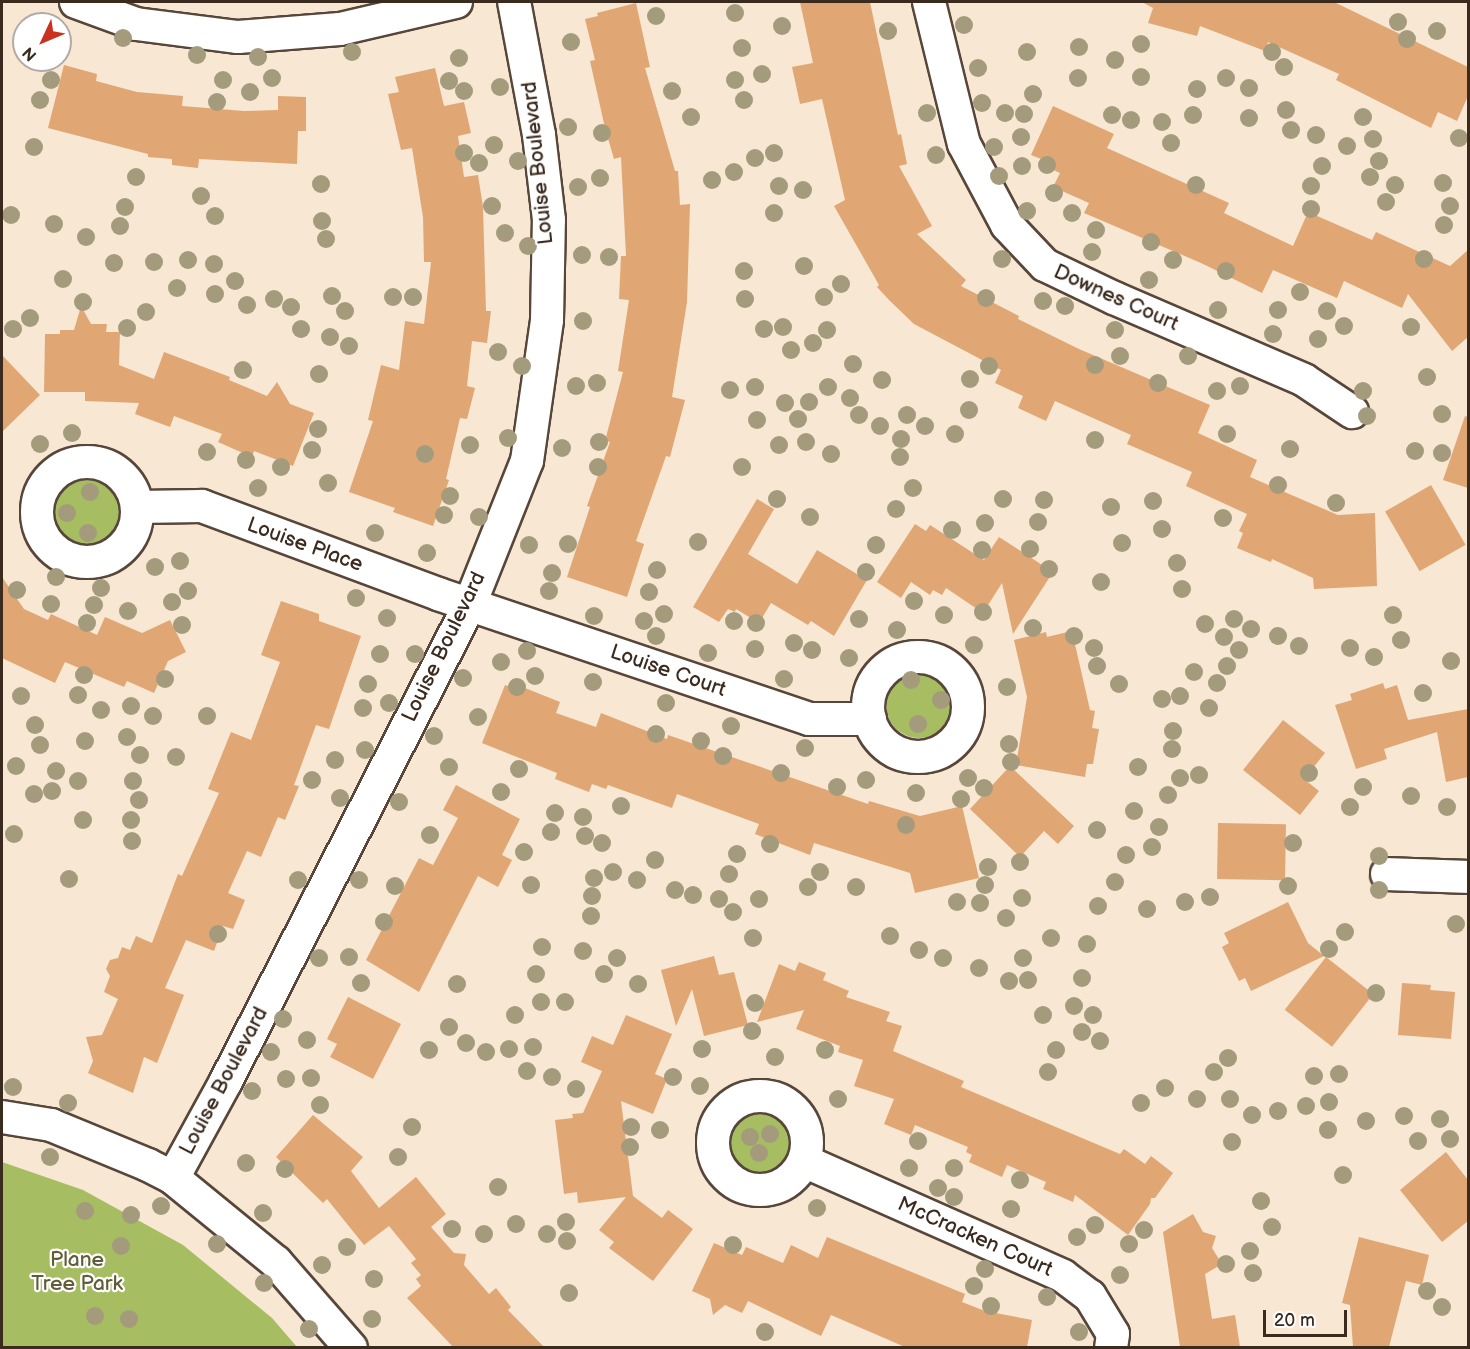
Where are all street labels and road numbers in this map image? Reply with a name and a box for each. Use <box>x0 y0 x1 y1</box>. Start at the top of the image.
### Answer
street label: Louise Boulevard <box>517 80 559 246</box>
street label: Downes Court <box>1050 259 1182 337</box>
street label: Louise Place <box>244 512 366 578</box>
street label: Louise Boulevard <box>397 568 491 726</box>
street label: Louise Court <box>607 639 729 703</box>
street label: Louise Boulevard <box>174 1003 274 1159</box>
street label: McCracken Court <box>894 1192 1056 1282</box>

